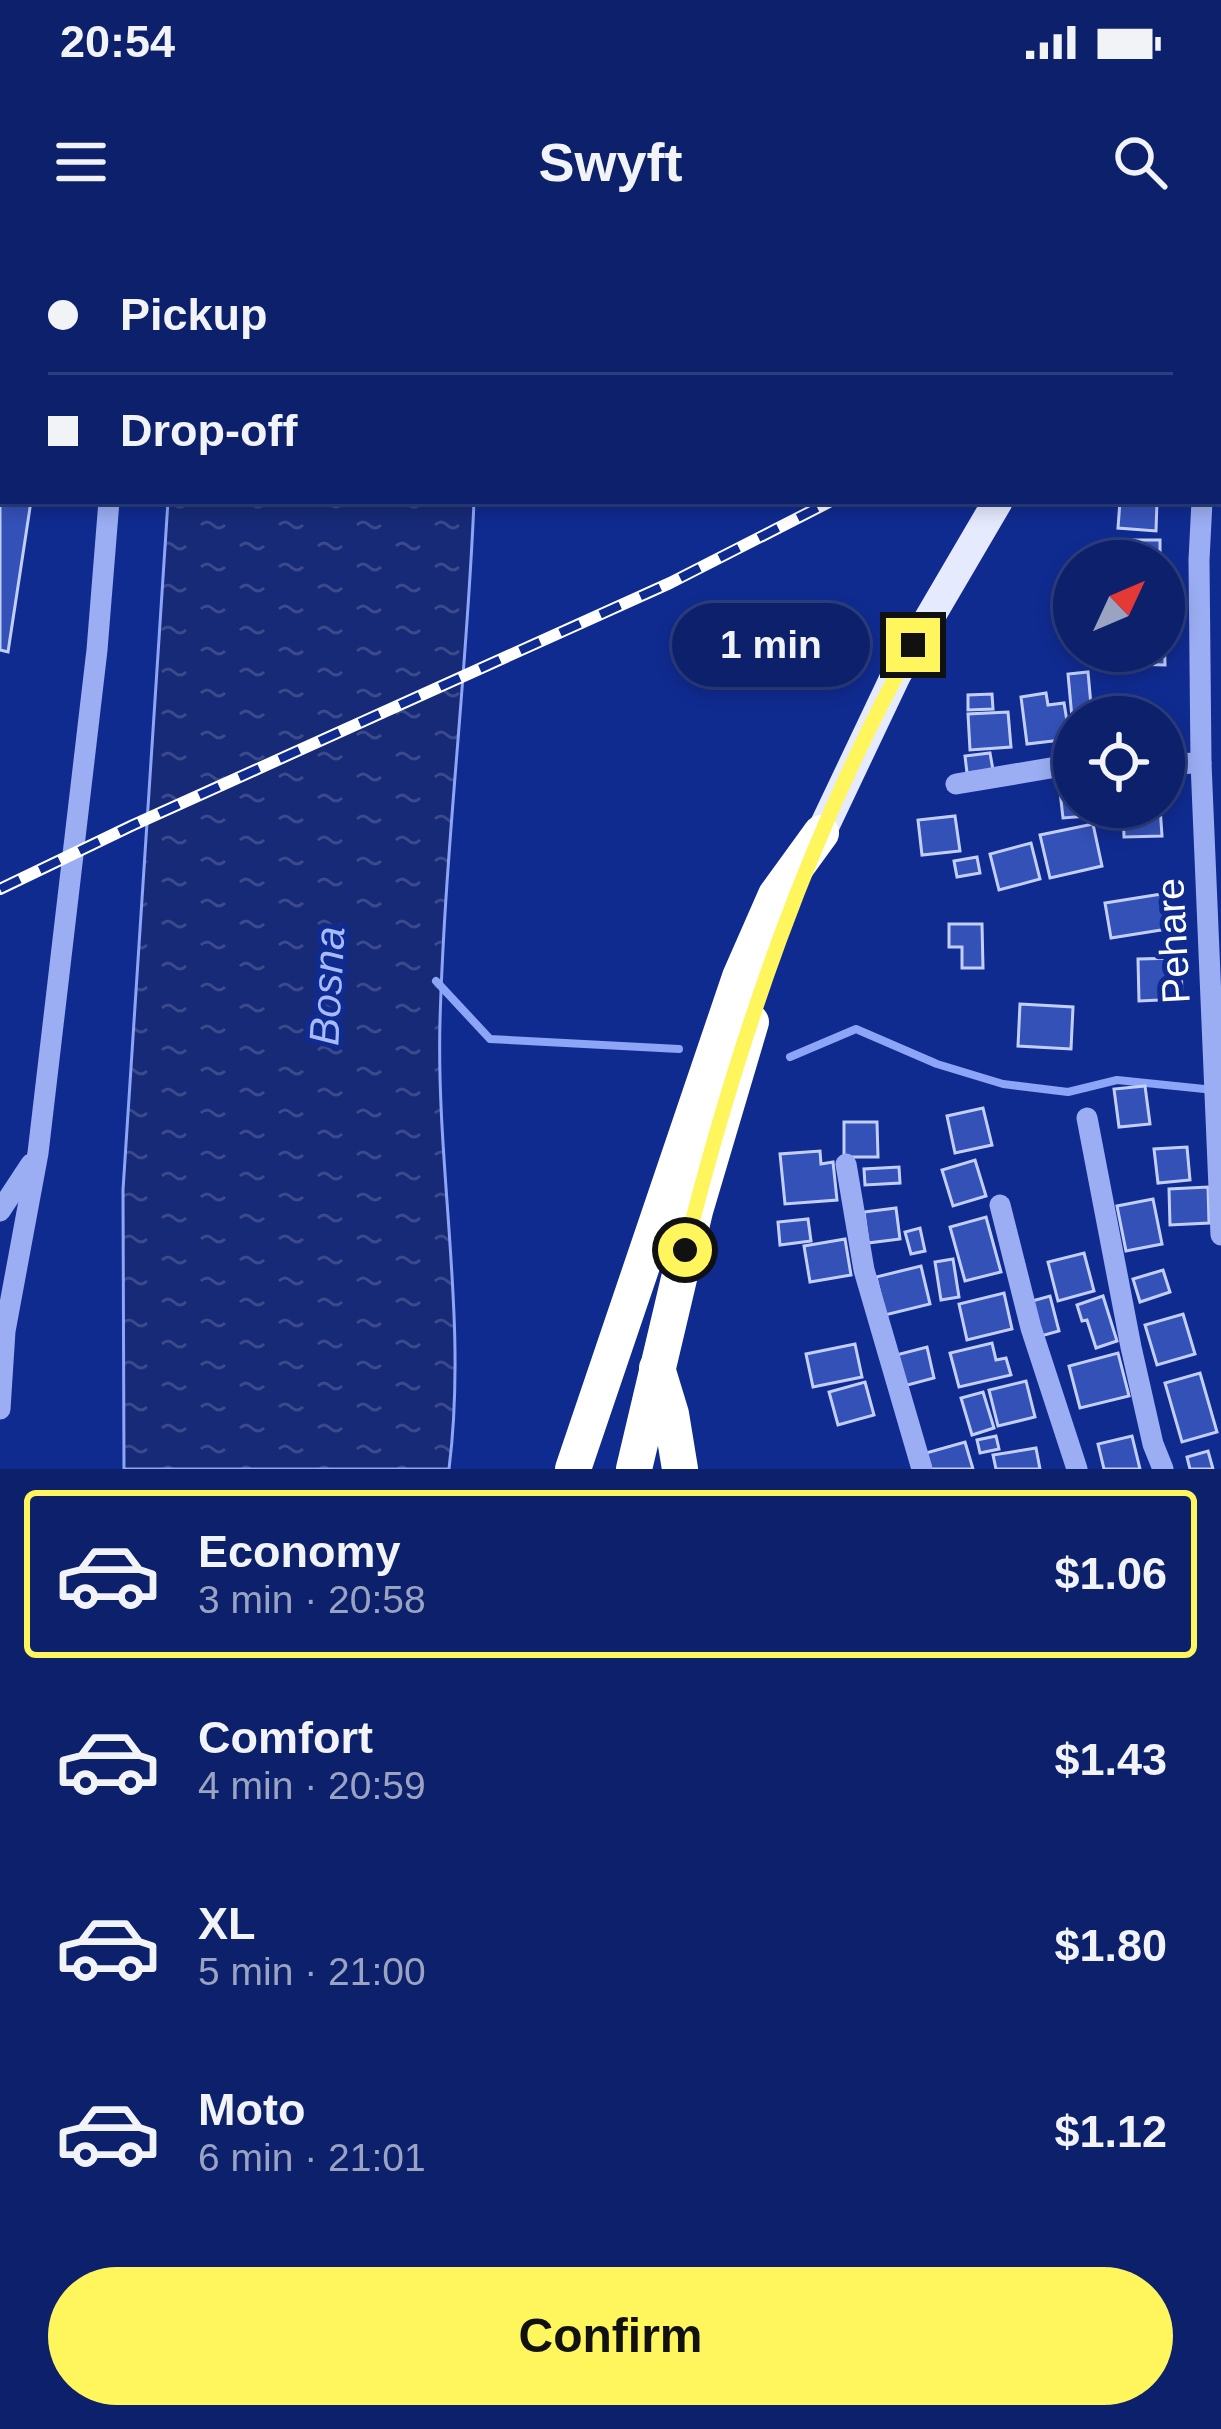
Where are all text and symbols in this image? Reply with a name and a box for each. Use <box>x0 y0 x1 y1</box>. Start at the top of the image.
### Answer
text: 20:54 <box>60 16 175 67</box>
icon: menu <box>48 129 114 195</box>
icon: search <box>1107 129 1173 195</box>
text: Swyft <box>538 132 683 192</box>
text: Pickup <box>120 289 268 340</box>
text: Drop-off <box>120 405 297 456</box>
north arrow <box>1053 540 1185 672</box>
map controls <box>1053 540 1185 828</box>
callout: 1 min <box>673 603 871 687</box>
route end <box>886 618 940 672</box>
text: 1 min <box>720 623 822 666</box>
button: locate <box>1053 696 1185 828</box>
street label: Pehare <box>1148 877 1198 1005</box>
water label: Bosna <box>300 925 354 1047</box>
route start <box>658 1223 712 1277</box>
icon: car <box>54 1520 162 1628</box>
text: Economy <box>198 1526 401 1577</box>
text: $1.06 <box>1054 1548 1167 1599</box>
text: 3 min · 20:58 <box>198 1578 426 1621</box>
icon: car <box>54 1706 162 1814</box>
text: Comfort <box>198 1712 373 1763</box>
text: $1.43 <box>1054 1734 1167 1785</box>
text: 4 min · 20:59 <box>198 1764 426 1807</box>
icon: car <box>54 1892 162 2000</box>
text: XL <box>198 1898 256 1949</box>
text: $1.80 <box>1054 1920 1167 1971</box>
text: 5 min · 21:00 <box>198 1950 426 1993</box>
icon: car <box>54 2078 162 2186</box>
text: Moto <box>198 2084 305 2135</box>
text: $1.12 <box>1054 2106 1167 2157</box>
text: 6 min · 21:01 <box>198 2136 426 2179</box>
button: Confirm <box>48 2267 1173 2405</box>

